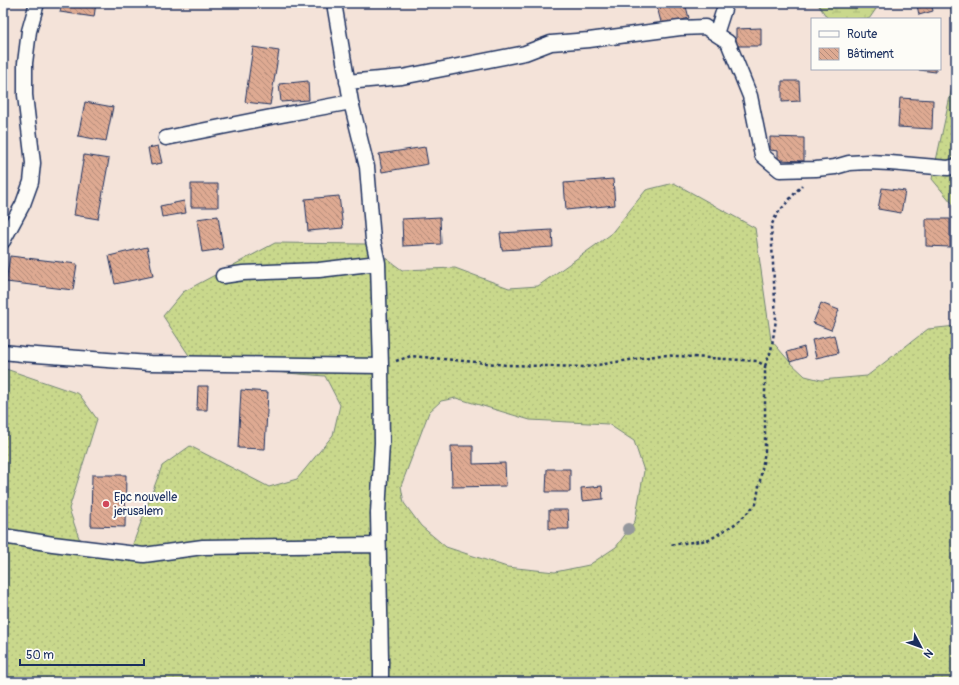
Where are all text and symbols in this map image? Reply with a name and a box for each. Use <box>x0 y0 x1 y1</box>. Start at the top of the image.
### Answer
legend <box>811 18 941 70</box>
text: Route <box>847 27 877 42</box>
text: Bâtiment <box>847 47 894 62</box>
place label: Epc nouvelle jerusalem <box>113 490 177 519</box>
marker: Epc nouvelle jerusalem <box>101 499 111 509</box>
north arrow <box>901 627 941 667</box>
scale bar <box>20 641 144 667</box>
text: N <box>920 646 936 661</box>
text: 50 m <box>26 648 54 663</box>

